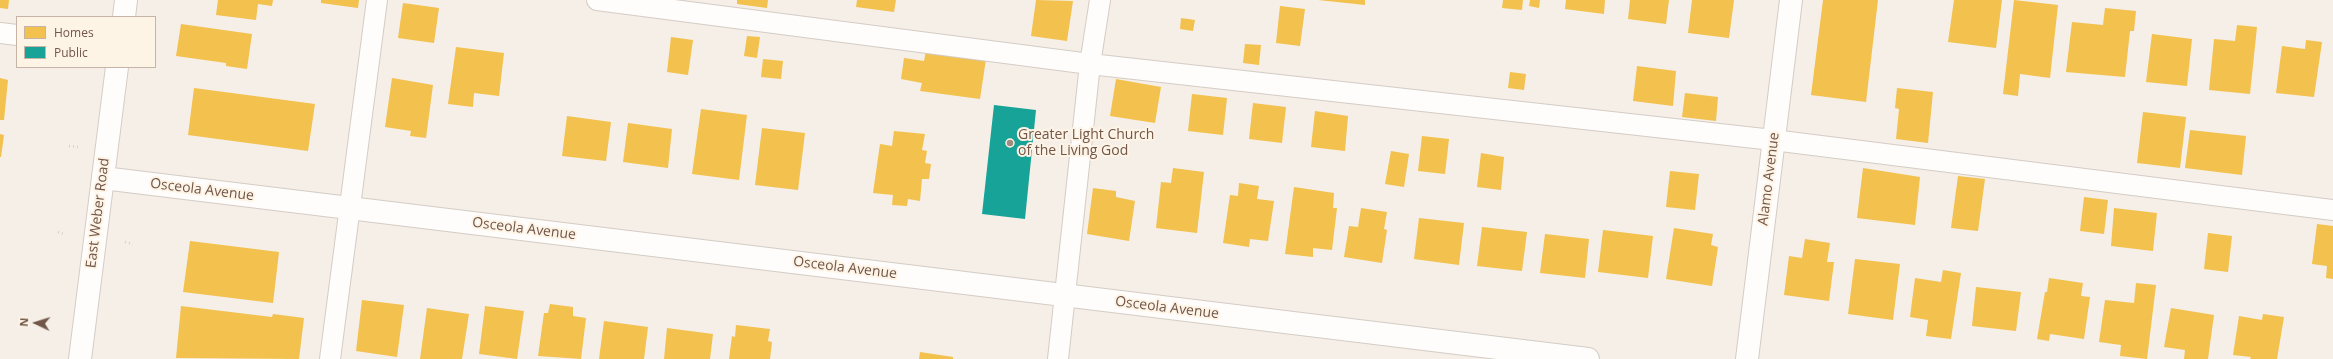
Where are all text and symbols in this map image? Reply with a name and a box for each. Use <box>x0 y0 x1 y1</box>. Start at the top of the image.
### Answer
legend <box>16 16 156 68</box>
text: Homes <box>54 24 94 41</box>
text: Public <box>54 44 88 61</box>
place label: Greater Light Church of the Living God <box>1018 127 1154 160</box>
street label: Alamo Avenue <box>1755 131 1783 227</box>
marker: Greater Light Church of the Living God <box>1005 138 1015 148</box>
street label: East Weber Road <box>83 157 113 269</box>
street label: Osceola Avenue <box>149 175 255 205</box>
street label: Osceola Avenue <box>471 214 577 244</box>
street label: Osceola Avenue <box>792 253 898 283</box>
street label: Osceola Avenue <box>1114 293 1220 323</box>
north arrow <box>16 303 56 343</box>
text: N <box>16 317 31 327</box>

